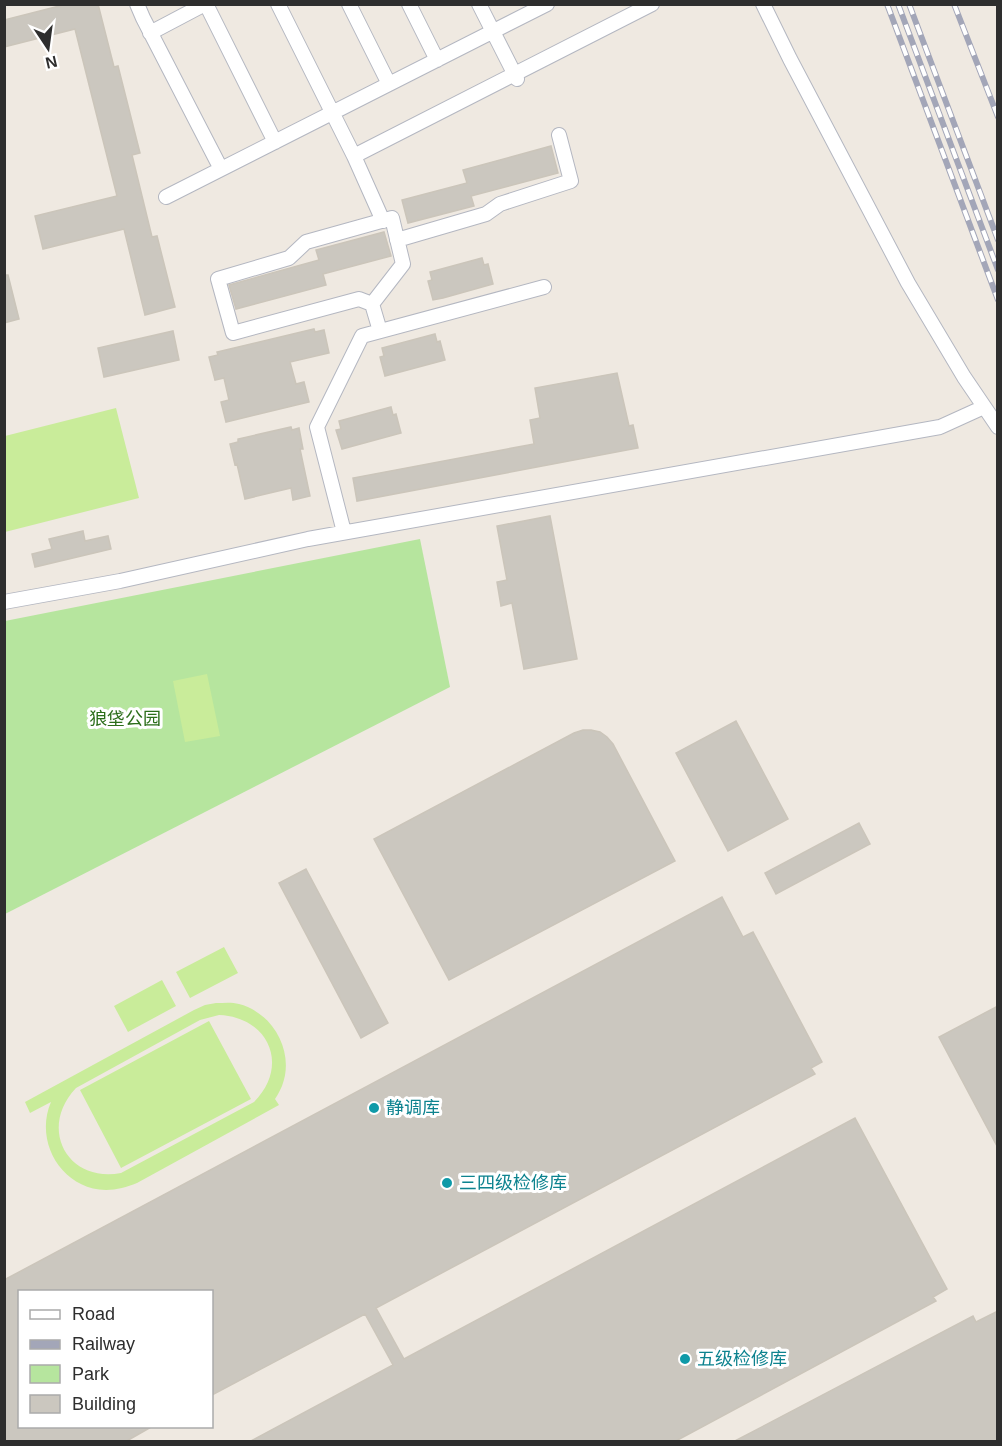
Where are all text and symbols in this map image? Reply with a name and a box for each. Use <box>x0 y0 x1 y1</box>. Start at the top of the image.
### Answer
north arrow <box>18 18 78 78</box>
text: N <box>44 53 59 72</box>
park label: 狼垡公园 <box>89 709 161 729</box>
place label: 静调库 <box>386 1098 440 1118</box>
marker: 静调库 <box>367 1101 381 1115</box>
place label: 三四级检修库 <box>459 1173 567 1193</box>
marker: 三四级检修库 <box>440 1176 454 1190</box>
legend <box>18 1290 213 1428</box>
text: Road <box>72 1304 115 1324</box>
text: Railway <box>72 1334 135 1354</box>
place label: 五级检修库 <box>697 1349 787 1369</box>
marker: 五级检修库 <box>678 1352 692 1366</box>
text: Park <box>72 1364 110 1384</box>
text: Building <box>72 1394 136 1414</box>

